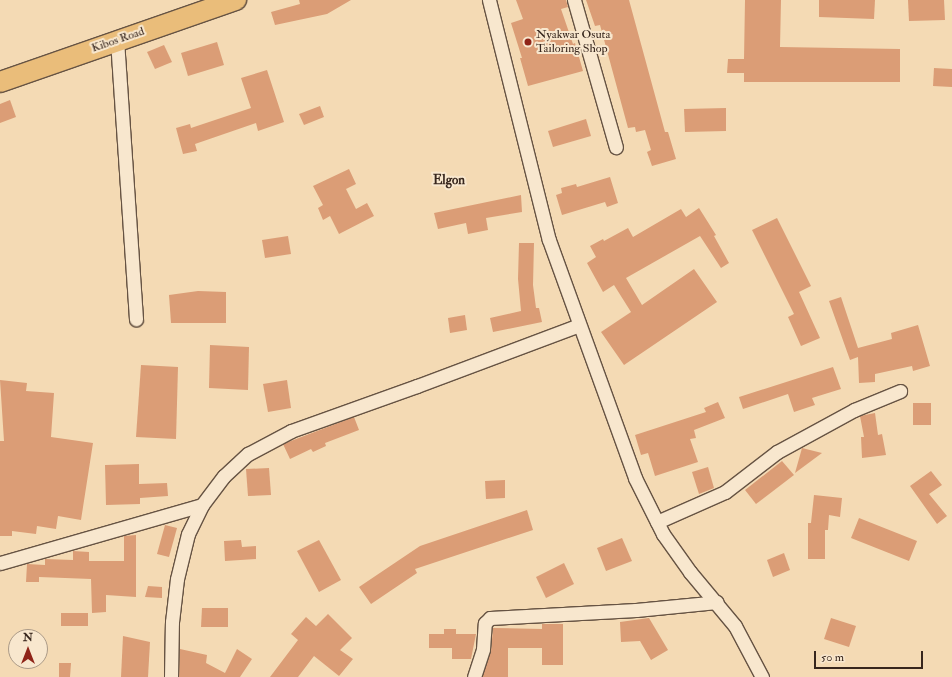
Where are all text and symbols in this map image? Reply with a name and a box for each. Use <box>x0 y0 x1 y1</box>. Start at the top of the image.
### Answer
street label: Kibos Road <box>90 24 146 56</box>
place label: Nyakwar Osuta Tailoring Shop <box>536 28 610 56</box>
marker: Nyakwar Osuta Tailoring Shop <box>523 37 533 47</box>
district label: Elgon <box>433 172 465 188</box>
north arrow <box>8 629 48 669</box>
text: N <box>23 631 33 644</box>
scale bar <box>816 643 925 669</box>
text: 50 m <box>821 650 844 665</box>

